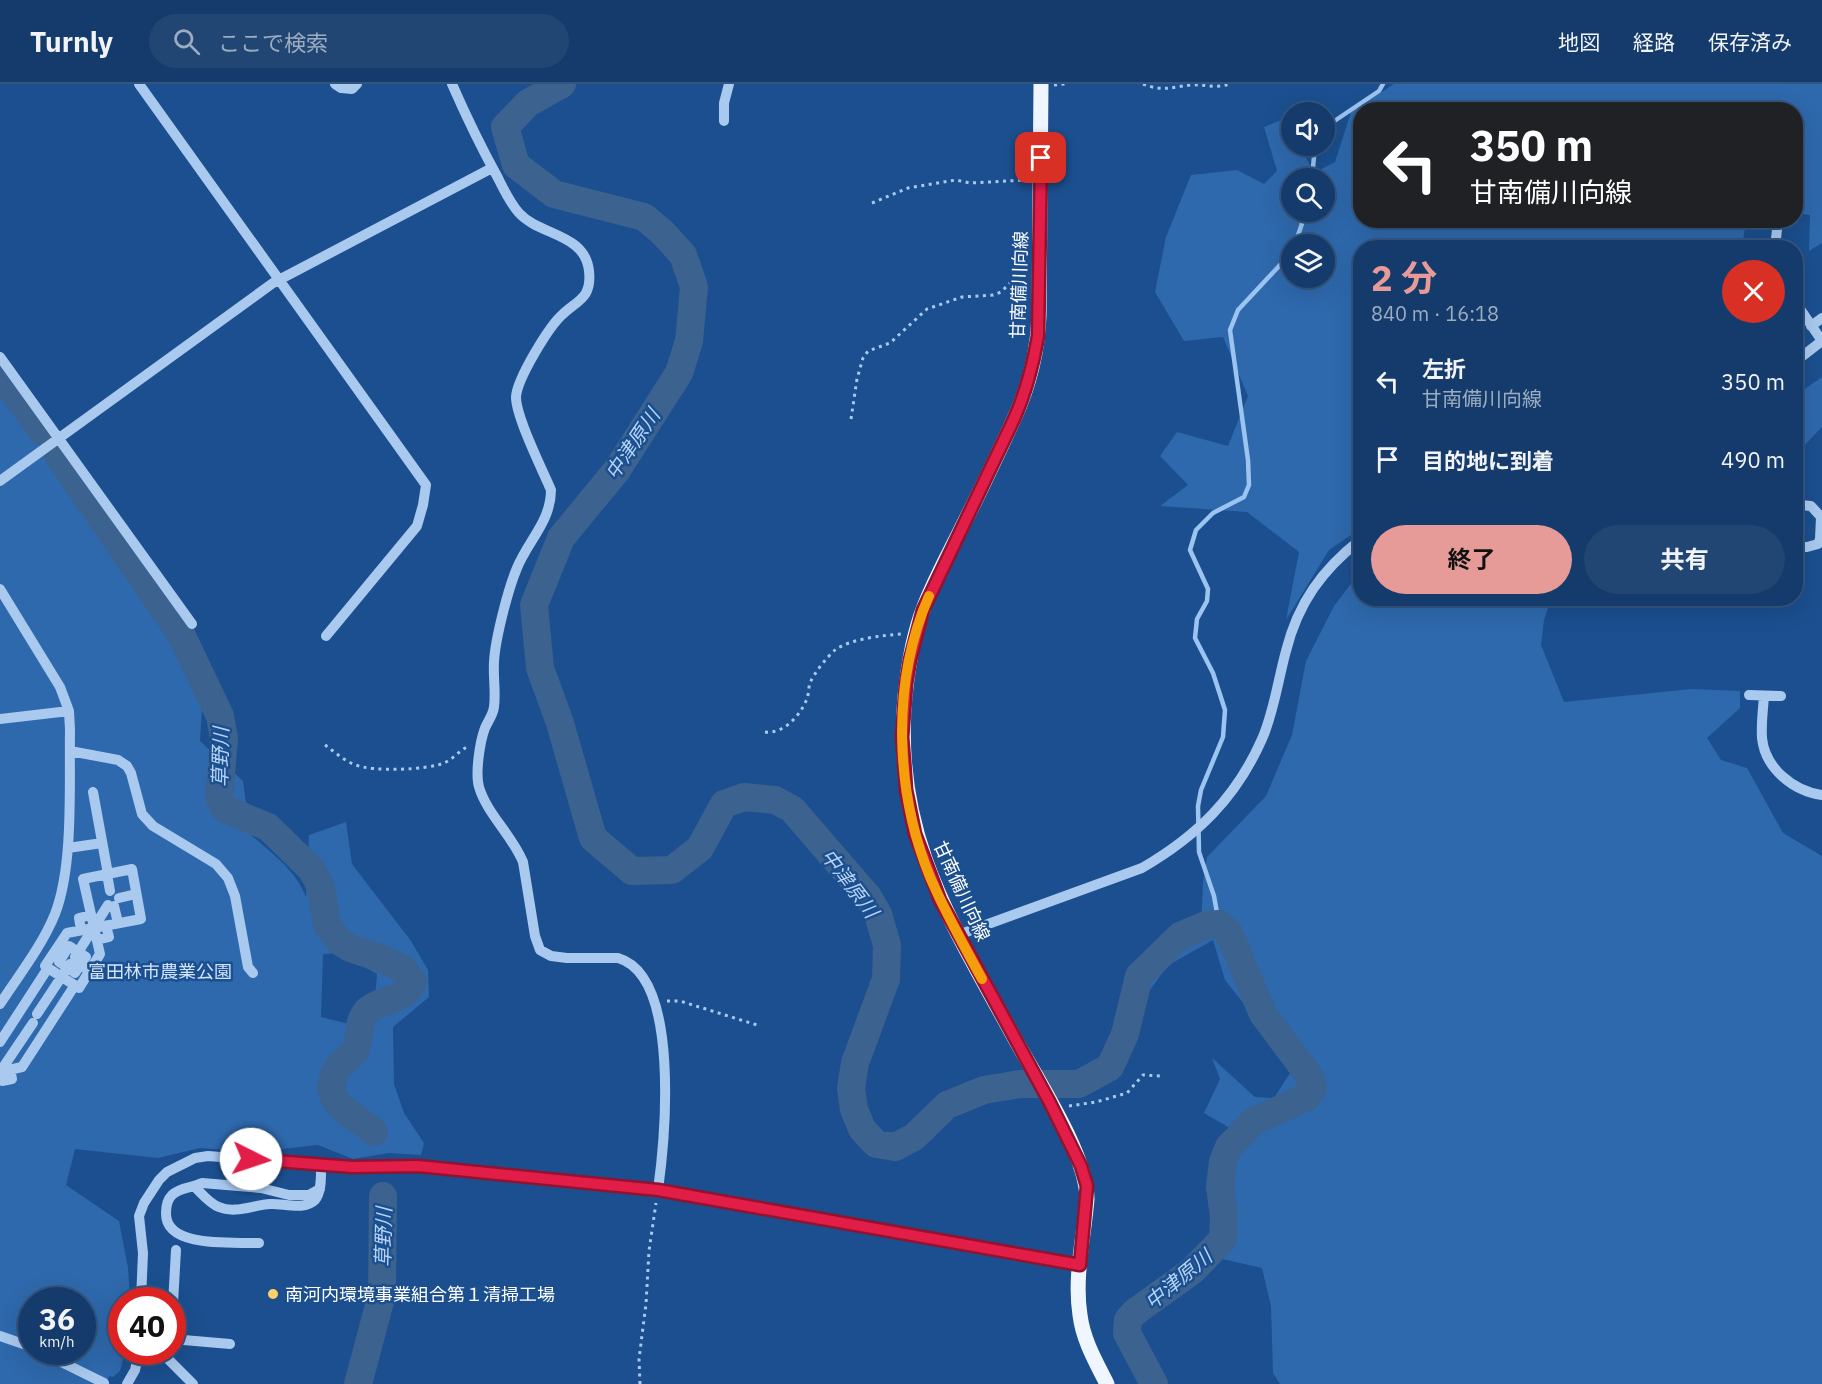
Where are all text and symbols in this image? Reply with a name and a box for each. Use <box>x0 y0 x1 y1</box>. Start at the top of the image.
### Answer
search box <box>149 14 569 68</box>
text: Turnly <box>30 23 113 60</box>
icon: search <box>170 25 203 58</box>
text: ここで検索 <box>218 28 328 57</box>
text: 地図 <box>1558 28 1600 56</box>
text: 経路 <box>1633 28 1675 56</box>
text: 保存済み <box>1708 28 1792 56</box>
map controls <box>1281 102 1335 288</box>
button: sound <box>1281 102 1335 156</box>
text: 350 m <box>1470 118 1593 173</box>
icon: left <box>1371 126 1449 204</box>
pin <box>1015 132 1066 183</box>
icon: arrive <box>1024 141 1057 174</box>
button: search <box>1281 168 1335 222</box>
text: 甘南備川向線 <box>1470 174 1632 209</box>
street label: 甘南備川向線 <box>1006 231 1032 339</box>
button: layers <box>1281 234 1335 288</box>
text: 2 分 <box>1371 254 1437 301</box>
button: close <box>1722 260 1785 323</box>
text: 840 m · 16:18 <box>1371 300 1499 327</box>
text: 左折 <box>1422 354 1466 383</box>
icon: left <box>1371 365 1404 398</box>
text: 350 m <box>1721 367 1785 396</box>
text: 甘南備川向線 <box>1422 385 1542 412</box>
water label: 中津原川 <box>598 402 667 485</box>
icon: arrive <box>1371 443 1404 476</box>
text: 490 m <box>1721 445 1785 474</box>
text: 目的地に到着 <box>1422 446 1554 475</box>
button: 終了 <box>1371 525 1572 594</box>
button: 共有 <box>1584 525 1785 594</box>
water label: 草野川 <box>206 725 234 787</box>
street label: 甘南備川向線 <box>929 837 995 945</box>
water label: 中津原川 <box>815 843 886 925</box>
park label: 富田林市農業公園 <box>88 960 232 983</box>
position arrow <box>219 1127 283 1191</box>
water label: 草野川 <box>369 1205 397 1267</box>
water label: 中津原川 <box>1139 1242 1219 1315</box>
place label: 南河内環境事業組合第１清掃工場 <box>285 1283 555 1306</box>
speed limit sign: 40 <box>108 1287 186 1365</box>
marker: 南河内環境事業組合第１清掃工場 <box>266 1287 280 1301</box>
text: 36 <box>39 1299 75 1338</box>
text: km/h <box>39 1332 75 1351</box>

